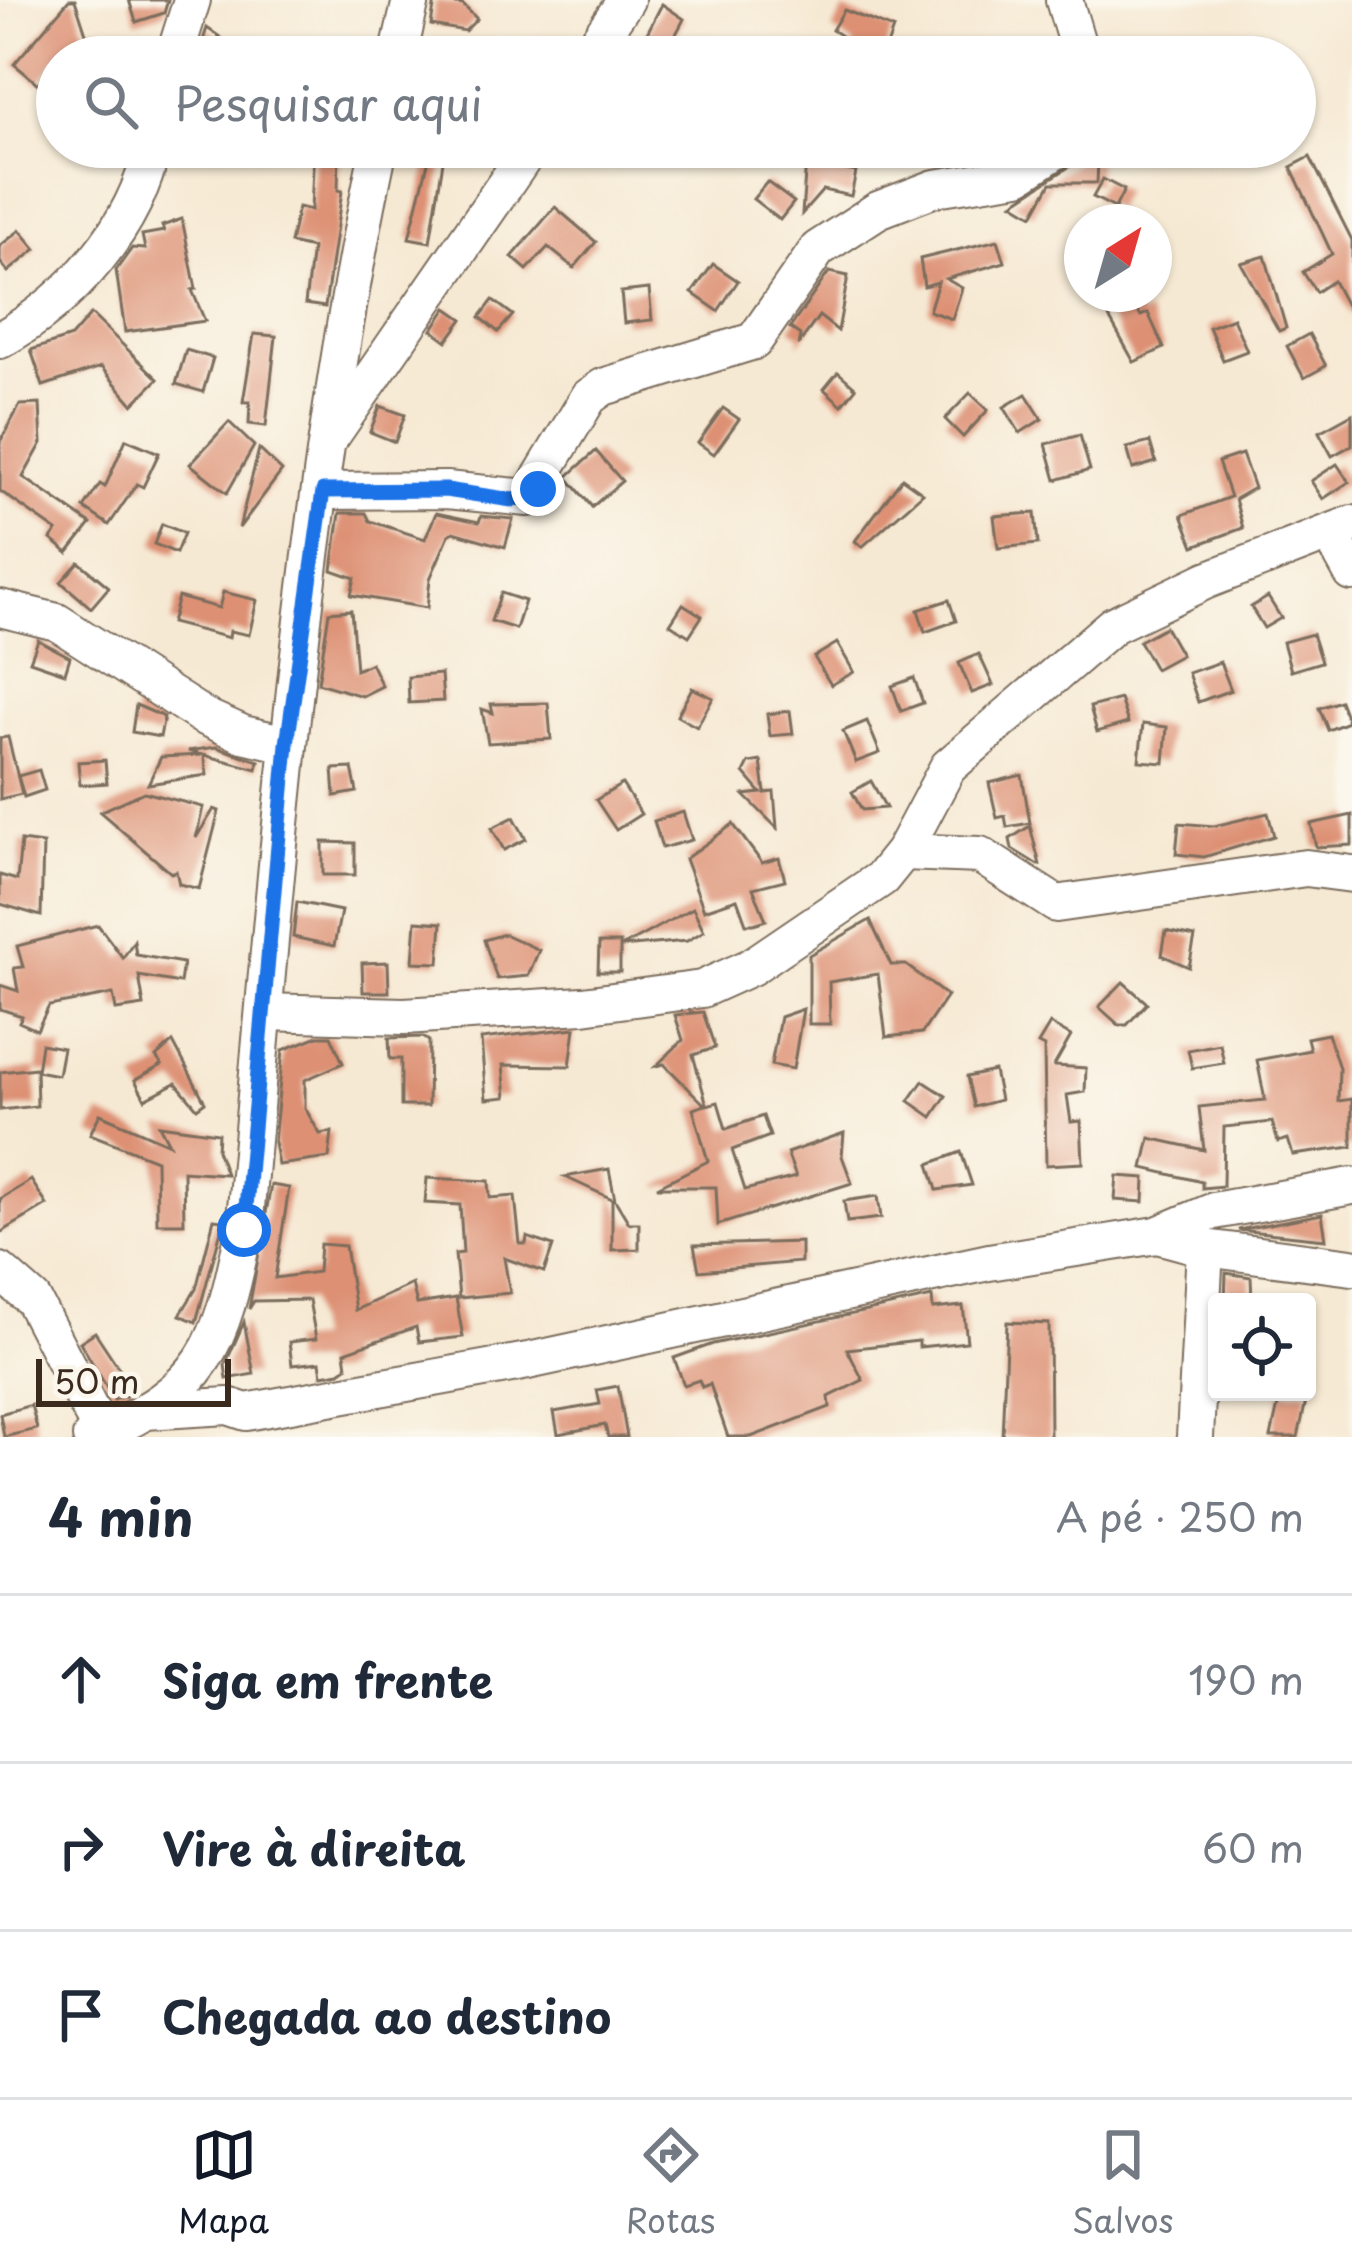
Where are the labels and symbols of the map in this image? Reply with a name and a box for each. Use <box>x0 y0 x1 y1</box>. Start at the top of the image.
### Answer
north arrow <box>1064 204 1172 312</box>
route end <box>511 462 565 516</box>
route start <box>217 1203 271 1257</box>
scale bar <box>36 1353 231 1406</box>

